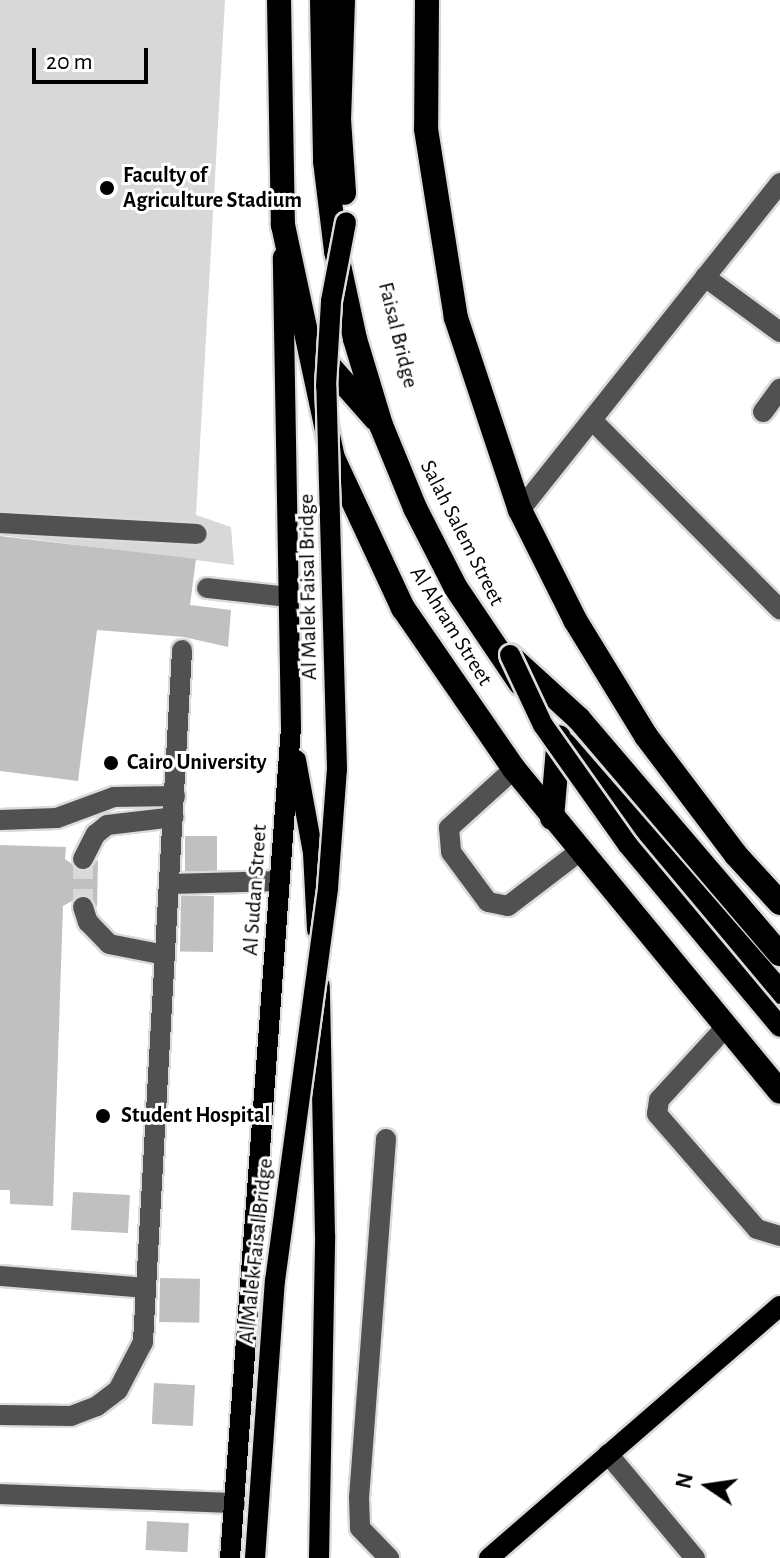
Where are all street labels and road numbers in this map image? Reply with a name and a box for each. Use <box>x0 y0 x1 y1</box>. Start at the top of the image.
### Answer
street label: Faisal Bridge <box>372 279 424 391</box>
street label: Salah Salem Street <box>414 456 510 610</box>
street label: Al Malek Faisal Bridge <box>293 494 323 680</box>
street label: Al Ahram Street <box>404 562 498 690</box>
street label: Al Sudan Street <box>237 824 273 956</box>
street label: Al Malek Faisal Bridge <box>233 1157 279 1345</box>

